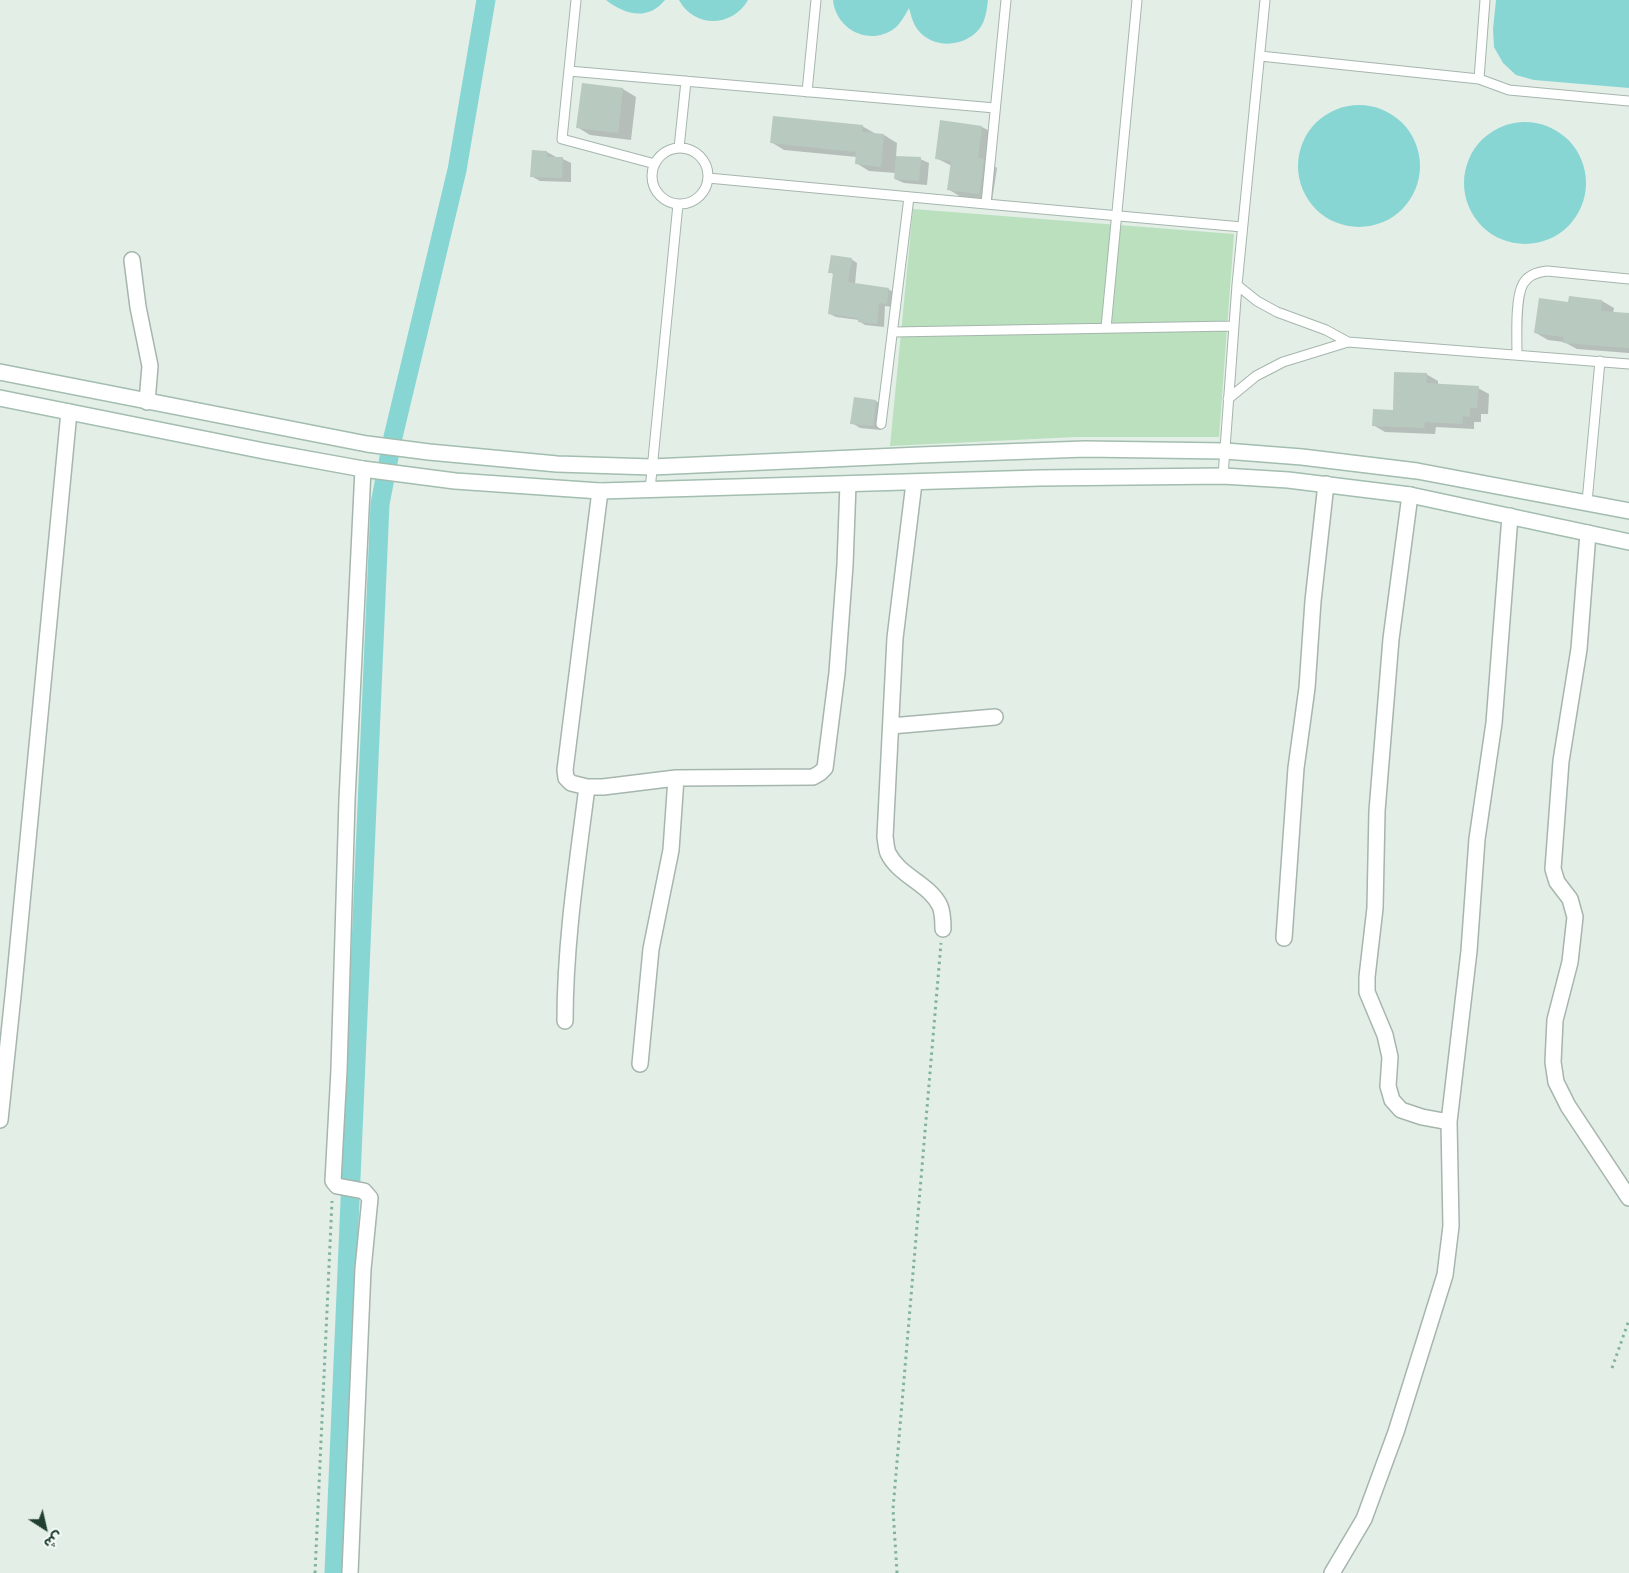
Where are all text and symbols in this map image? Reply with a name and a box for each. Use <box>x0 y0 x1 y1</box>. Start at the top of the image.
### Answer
north arrow <box>20 1503 70 1553</box>
text: ش <box>41 1527 67 1553</box>

